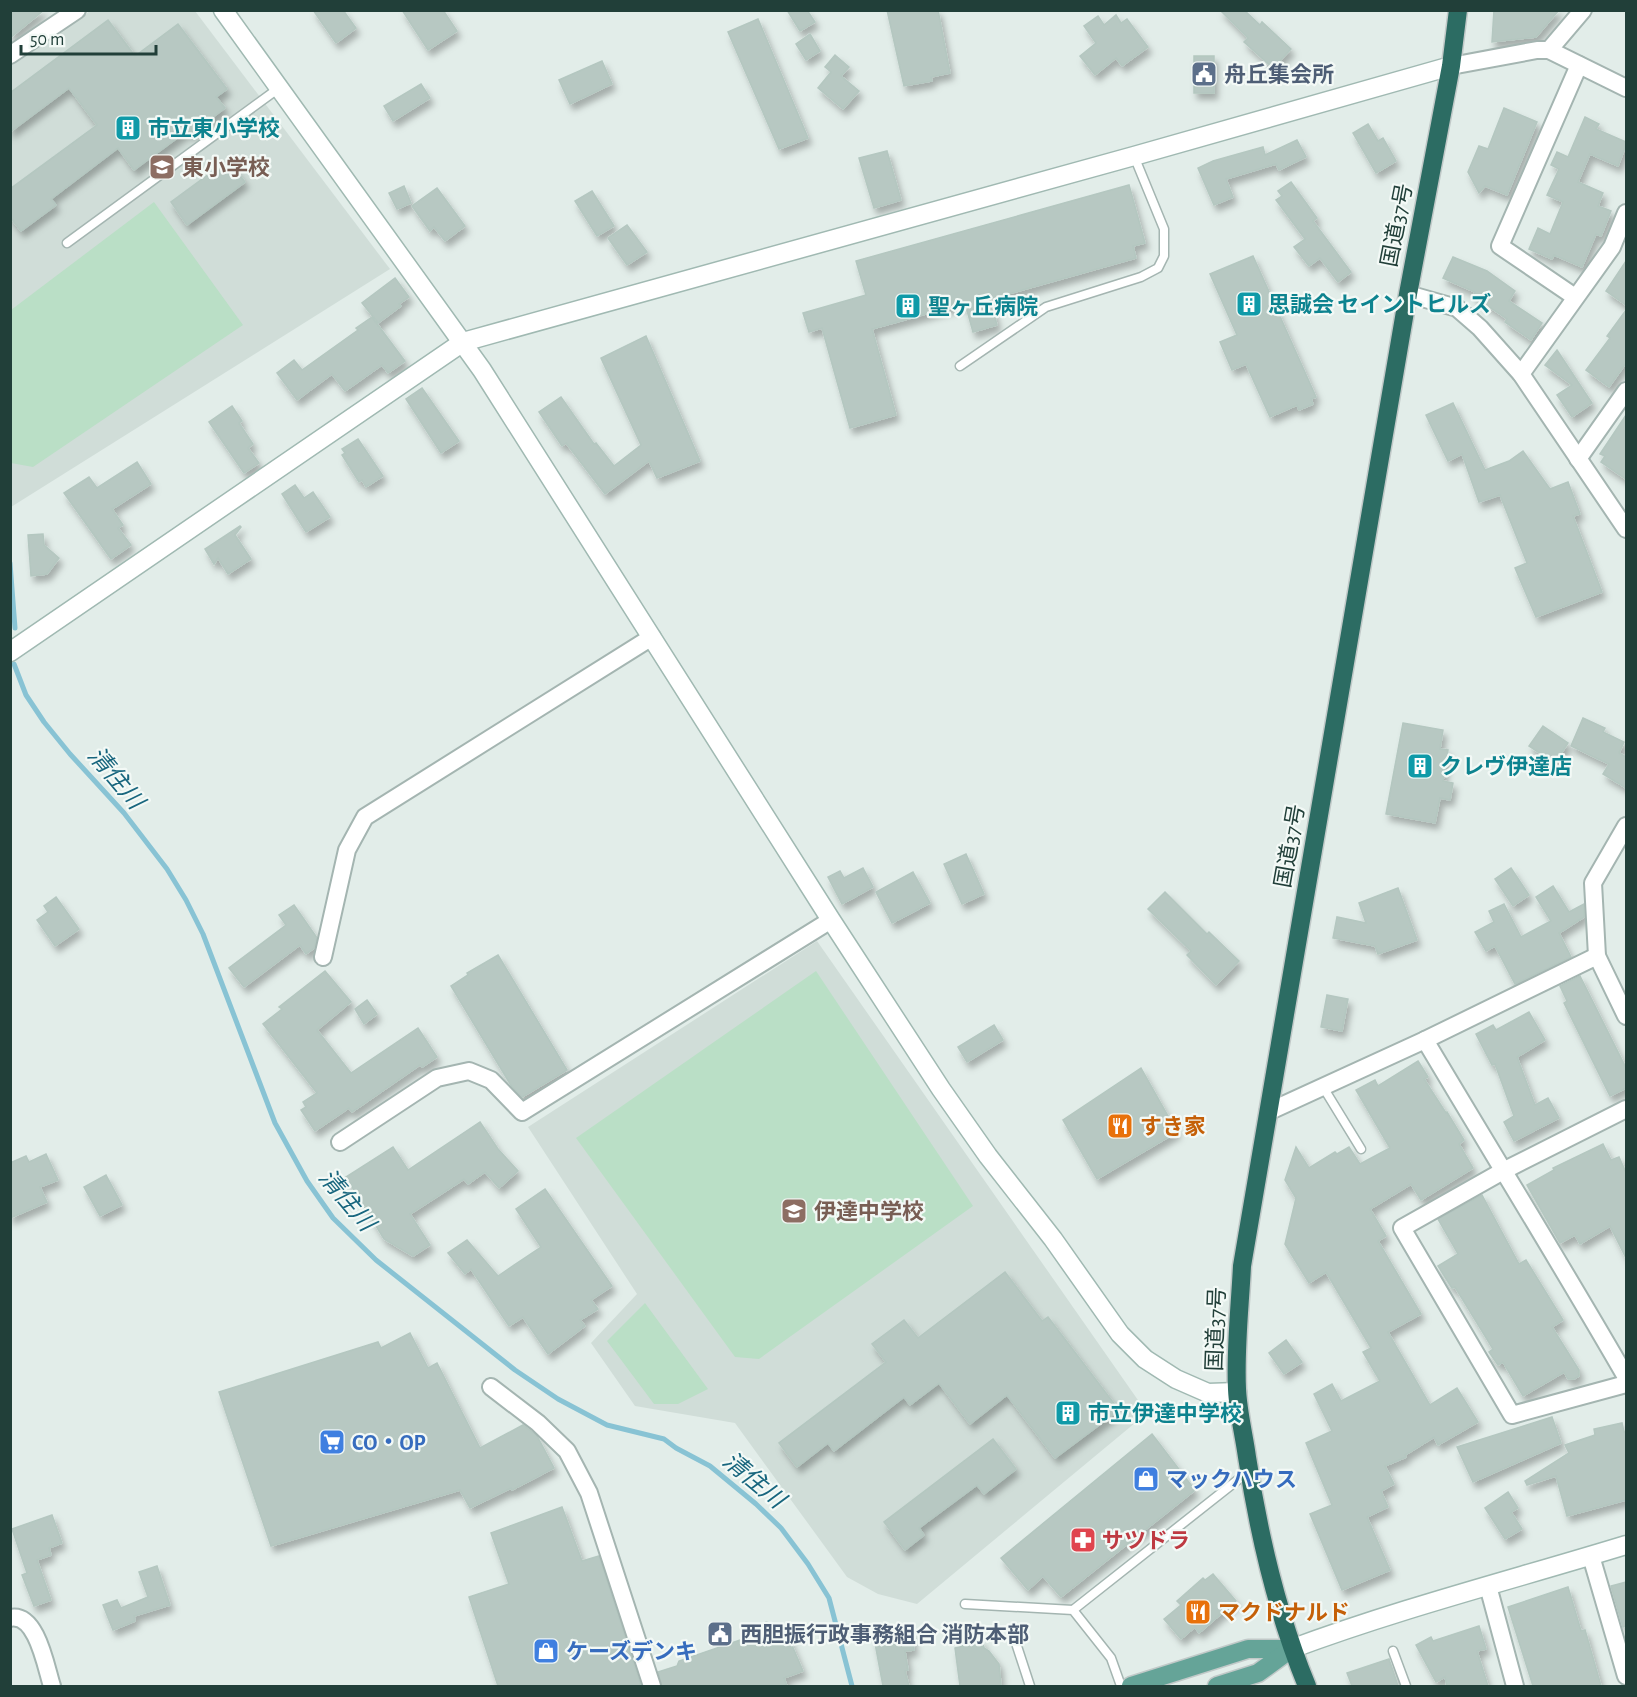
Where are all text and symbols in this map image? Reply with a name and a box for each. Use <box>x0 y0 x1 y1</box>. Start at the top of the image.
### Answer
scale bar <box>21 18 156 56</box>
text: 50 m <box>30 31 64 49</box>
public building icon: 舟丘集会所 <box>1189 59 1219 89</box>
place label: 舟丘集会所 <box>1224 63 1334 86</box>
building icon: 市立東小学校 <box>113 113 143 143</box>
place label: 市立東小学校 <box>148 117 280 140</box>
school or university icon: 東小学校 <box>147 152 177 182</box>
place label: 東小学校 <box>182 156 270 179</box>
street label: 国道37号 <box>1377 182 1416 269</box>
building icon: 思誠会 セイントヒルズ <box>1234 289 1264 319</box>
building icon: 聖ヶ丘病院 <box>893 291 923 321</box>
place label: 思誠会 セイントヒルズ <box>1268 292 1491 316</box>
place label: 聖ヶ丘病院 <box>928 295 1038 318</box>
water label: 清住川 <box>83 742 151 816</box>
building icon: クレヴ伊達店 <box>1405 751 1435 781</box>
place label: クレヴ伊達店 <box>1440 754 1572 778</box>
street label: 国道37号 <box>1271 803 1308 890</box>
restaurant icon: すき家 <box>1105 1111 1135 1141</box>
place label: すき家 <box>1140 1115 1206 1138</box>
water label: 清住川 <box>314 1164 382 1238</box>
school or university icon: 伊達中学校 <box>779 1196 809 1226</box>
place label: 伊達中学校 <box>814 1200 924 1223</box>
street label: 国道37号 <box>1203 1287 1228 1372</box>
building icon: 市立伊達中学校 <box>1053 1398 1083 1428</box>
place label: 市立伊達中学校 <box>1088 1402 1242 1425</box>
supermarket icon: CO・OP <box>317 1427 347 1457</box>
place label: CO・OP <box>352 1432 426 1454</box>
water label: 清住川 <box>718 1447 792 1515</box>
shop icon: マックハウス <box>1131 1464 1161 1494</box>
place label: マックハウス <box>1166 1468 1297 1491</box>
pharmacy icon: サツドラ <box>1068 1525 1098 1555</box>
place label: サツドラ <box>1102 1530 1190 1552</box>
restaurant icon: マクドナルド <box>1183 1597 1213 1627</box>
place label: マクドナルド <box>1218 1601 1350 1624</box>
public building icon: 西胆振行政事務組合 消防本部 <box>705 1619 735 1649</box>
place label: 西胆振行政事務組合 消防本部 <box>740 1623 1029 1646</box>
shop icon: ケーズデンキ <box>531 1636 561 1666</box>
place label: ケーズデンキ <box>566 1639 697 1663</box>

